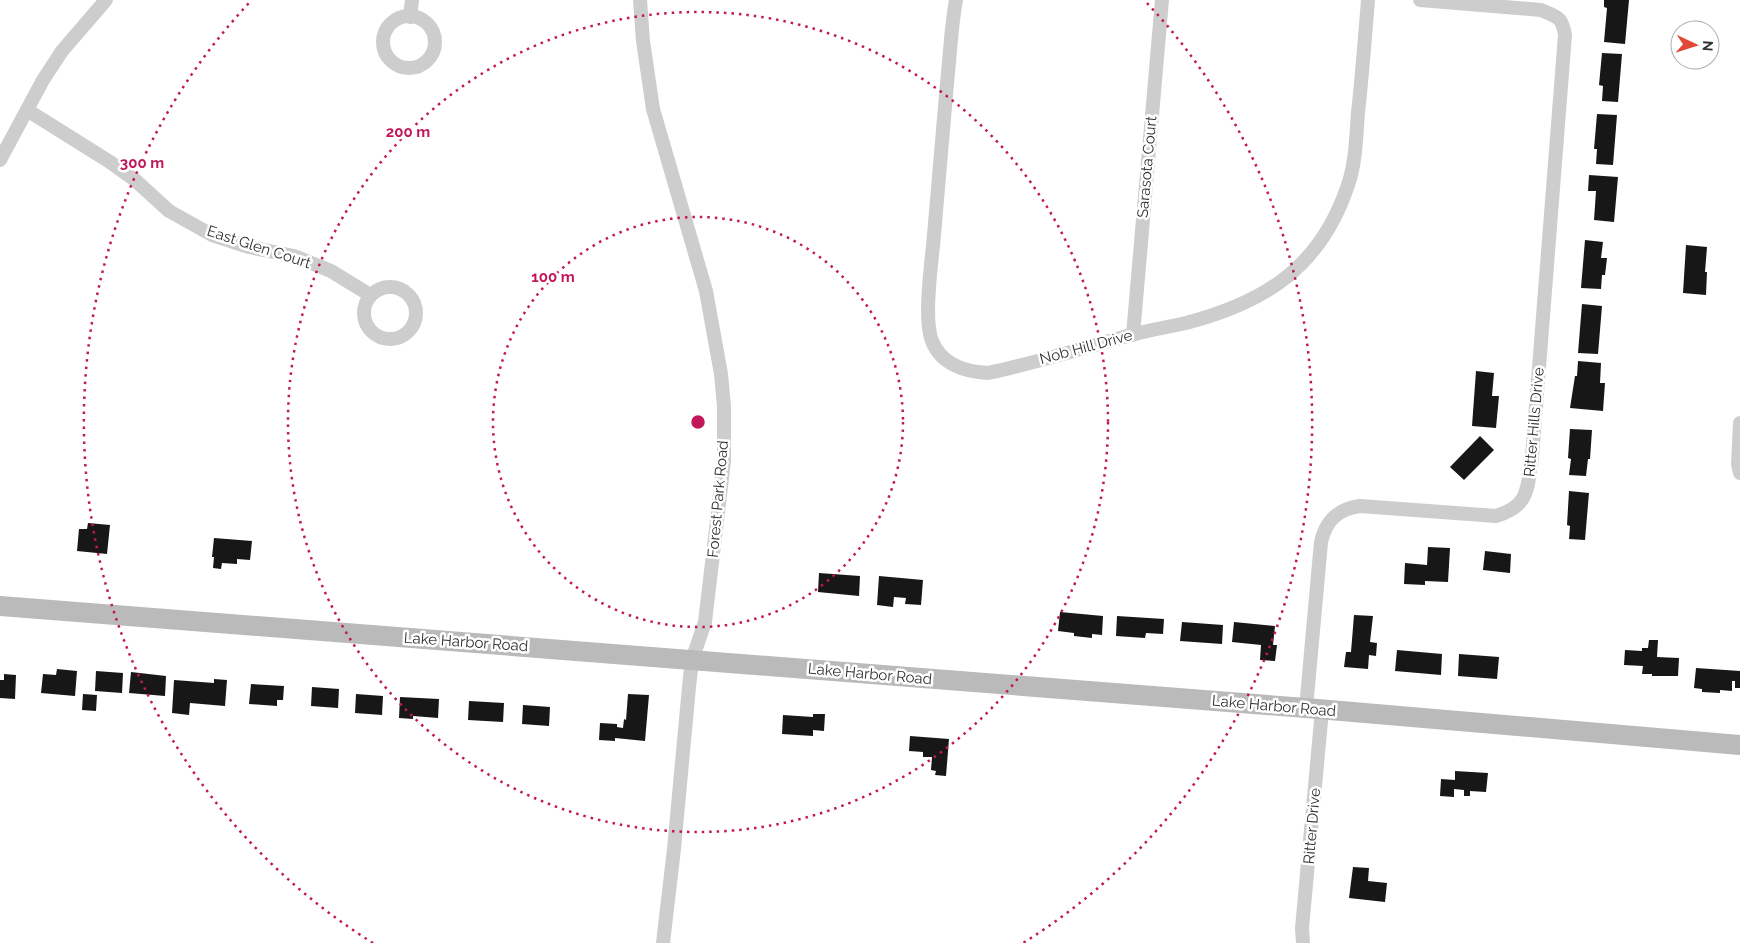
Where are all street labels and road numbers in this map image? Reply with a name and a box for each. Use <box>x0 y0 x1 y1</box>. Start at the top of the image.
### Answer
street label: Sarasota Court <box>1134 115 1160 219</box>
street label: East Glen Court <box>205 222 313 272</box>
street label: Nob Hill Drive <box>1038 326 1134 368</box>
street label: Ritter Hills Drive <box>1520 366 1548 477</box>
street label: Forest Park Road <box>704 440 732 558</box>
street label: Lake Harbor Road <box>403 629 529 655</box>
street label: Lake Harbor Road <box>807 660 933 688</box>
street label: Lake Harbor Road <box>1211 692 1337 720</box>
street label: Ritter Drive <box>1300 787 1324 865</box>

